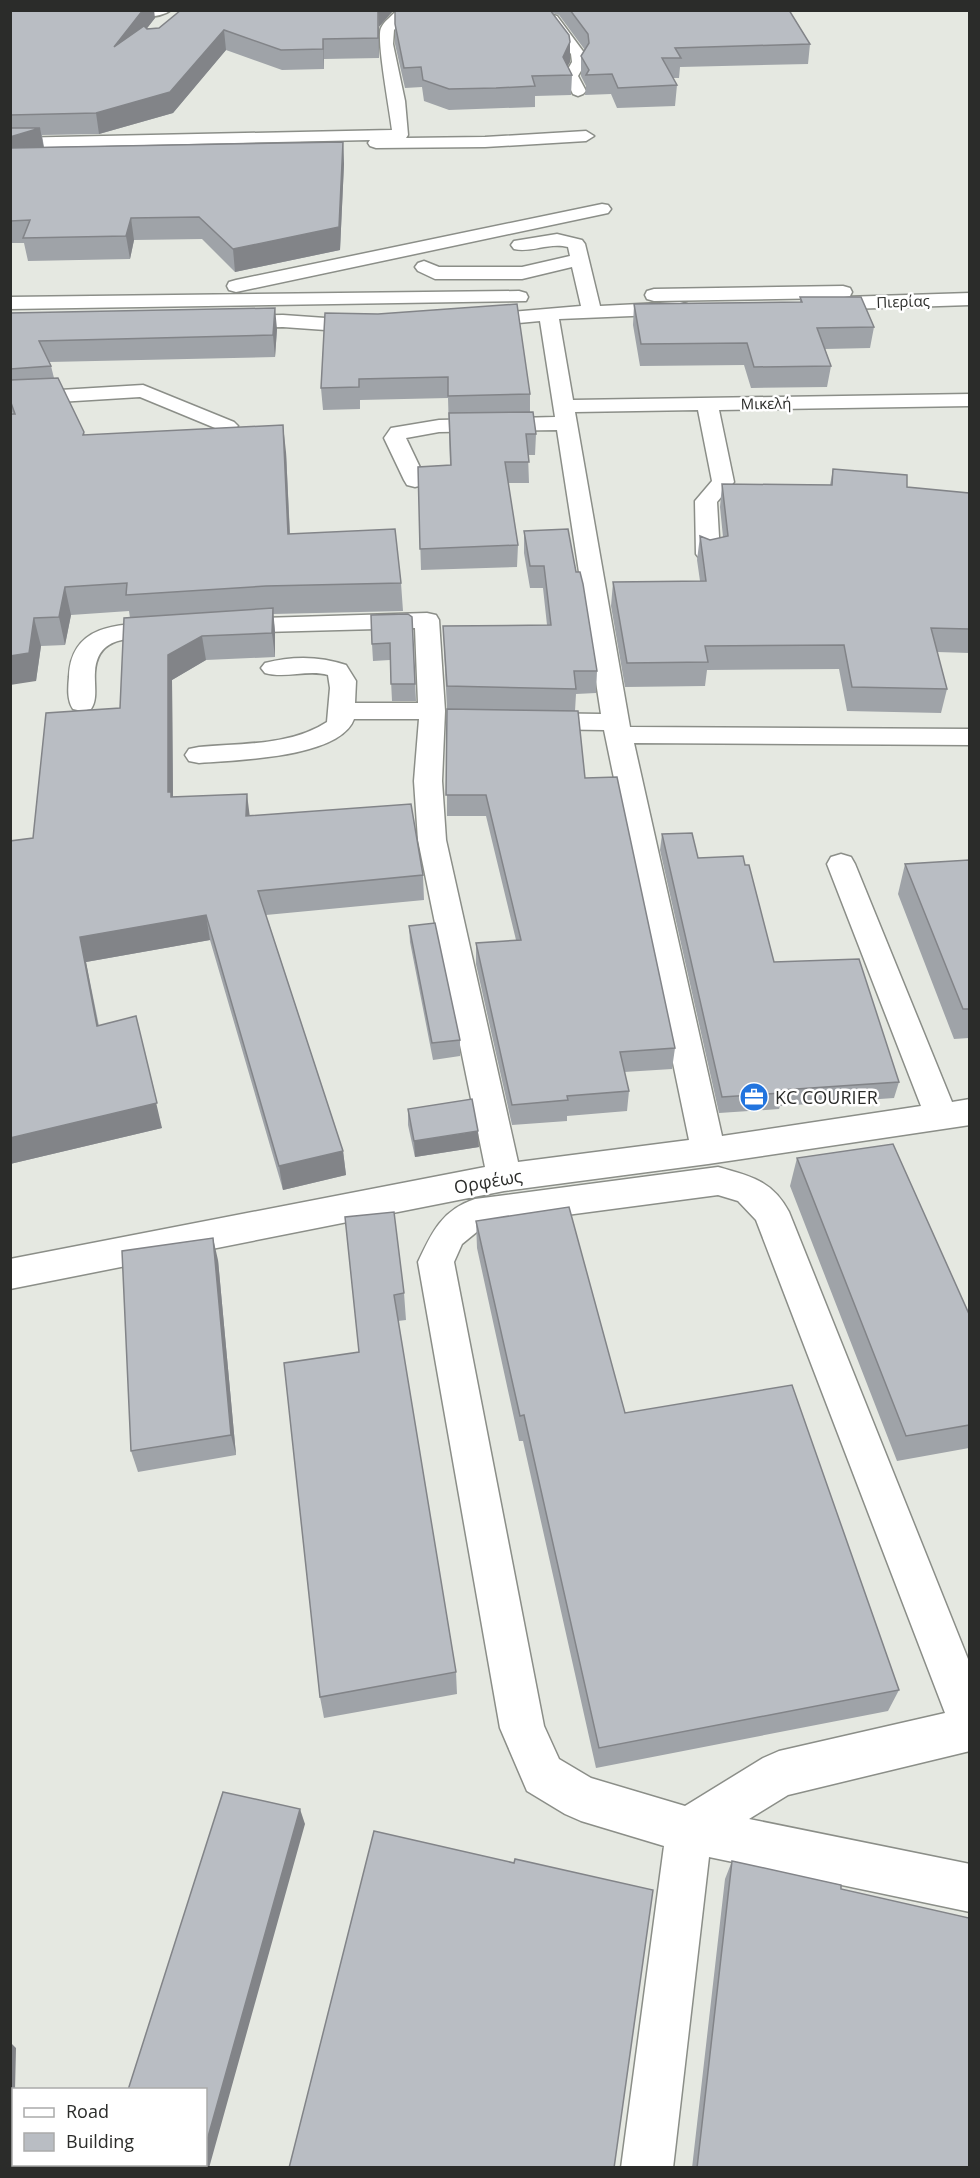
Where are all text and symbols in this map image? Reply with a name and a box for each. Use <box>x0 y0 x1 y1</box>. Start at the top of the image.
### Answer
street label: Πιερίας <box>876 290 930 312</box>
street label: Μικελή <box>740 393 792 413</box>
office icon: KC COURIER <box>738 1081 770 1113</box>
place label: KC COURIER <box>775 1085 878 1109</box>
street label: Ορφέως <box>452 1163 524 1199</box>
legend <box>12 2088 207 2166</box>
text: Road <box>66 2099 109 2123</box>
text: Building <box>66 2129 134 2153</box>

